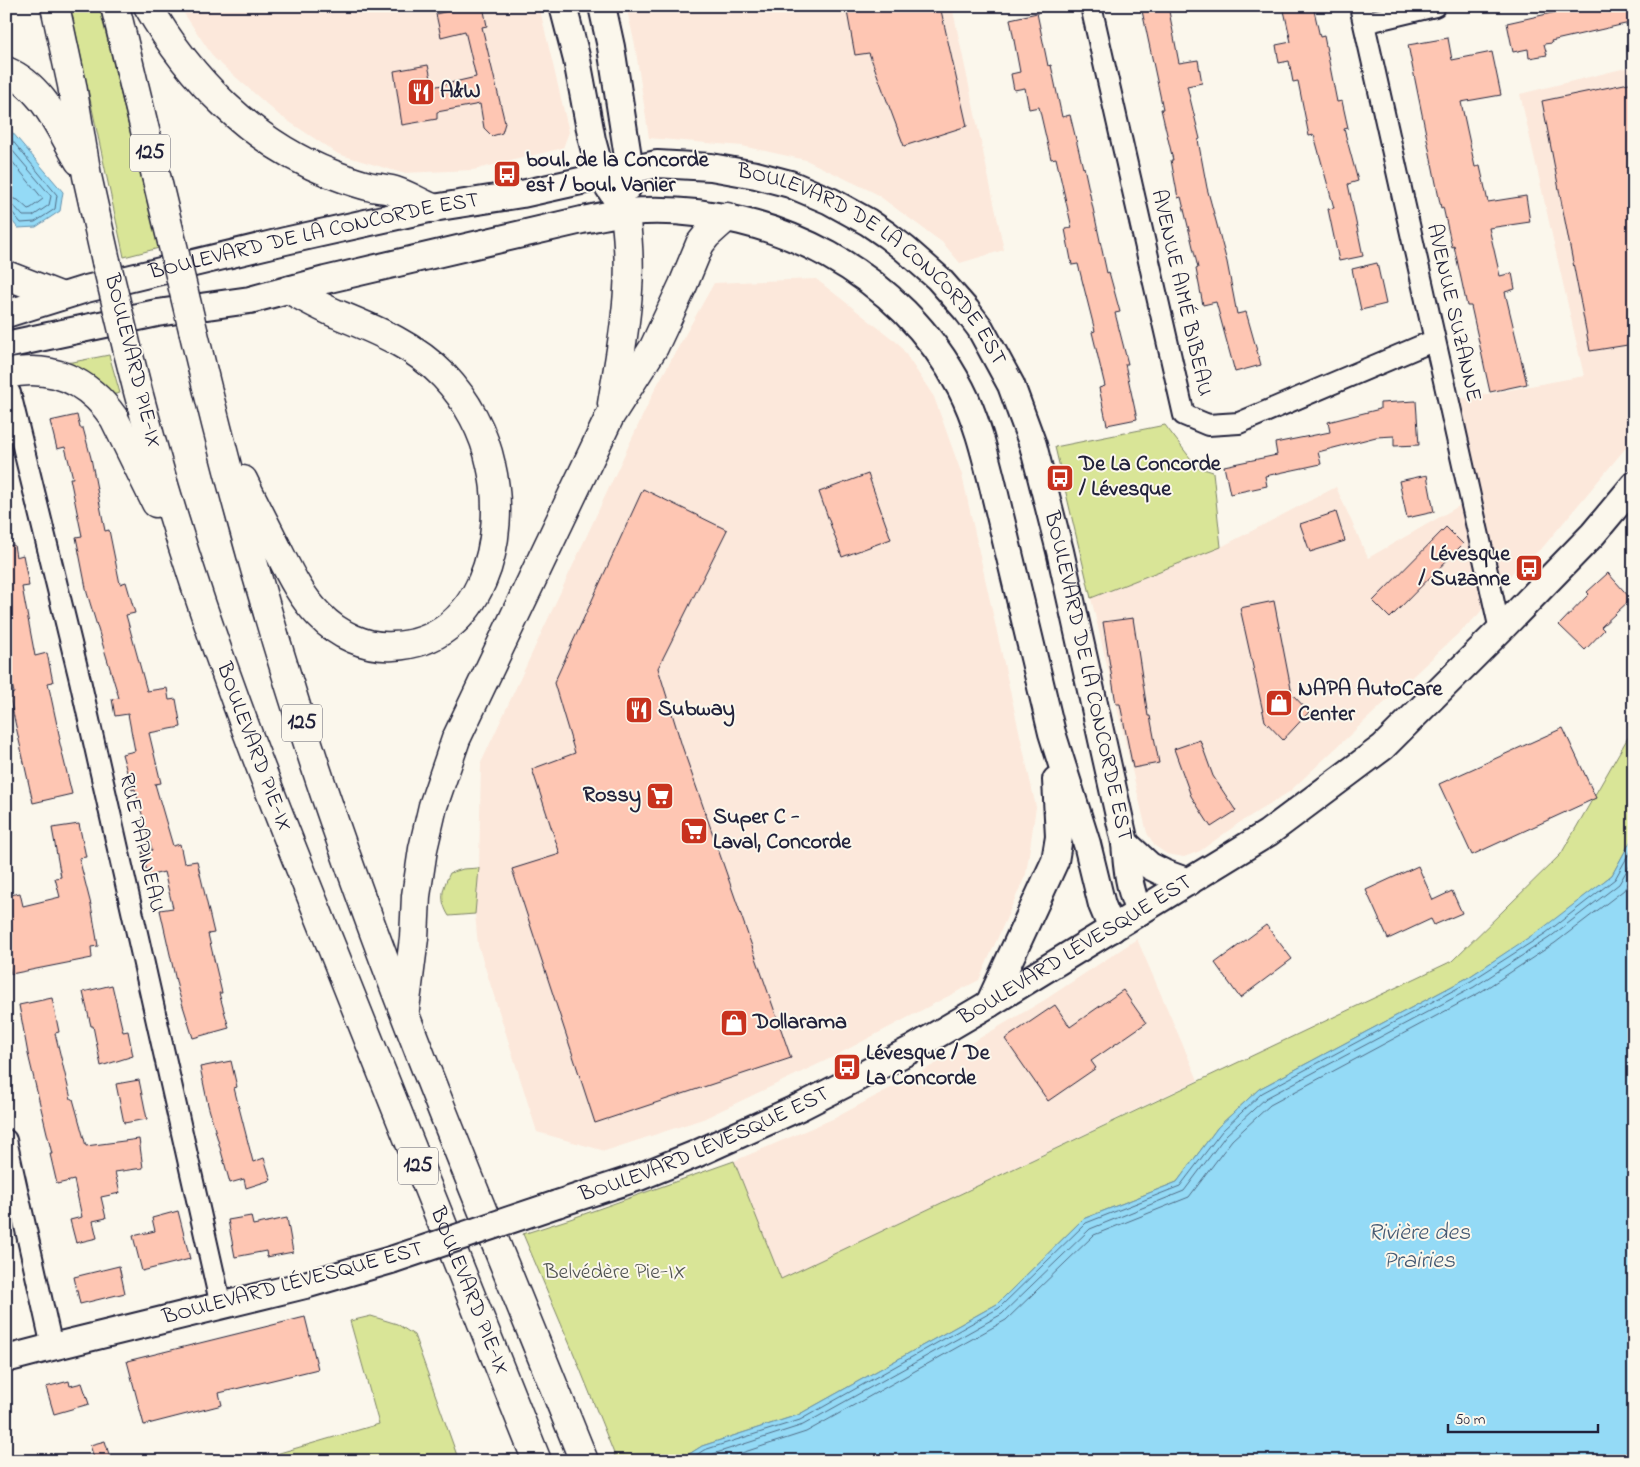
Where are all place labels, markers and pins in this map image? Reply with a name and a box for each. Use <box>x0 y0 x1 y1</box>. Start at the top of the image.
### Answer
place label: A&W <box>440 76 481 108</box>
restaurant icon: A&W <box>406 77 436 107</box>
place label: boul. de la Concorde est / boul. Vanier <box>526 145 710 202</box>
bus stop icon: boul. de la Concorde est / boul. Vanier <box>492 159 522 189</box>
place label: De La Concorde / Lévesque <box>1078 449 1222 506</box>
bus stop icon: De La Concorde / Lévesque <box>1045 463 1075 493</box>
place label: Lévesque / Suzanne <box>1417 539 1511 596</box>
bus stop icon: Lévesque / Suzanne <box>1514 553 1544 583</box>
place label: NAPA AutoCare Center <box>1298 674 1444 731</box>
shop icon: NAPA AutoCare Center <box>1264 688 1294 718</box>
place label: Subway <box>658 694 735 727</box>
restaurant icon: Subway <box>624 695 654 725</box>
place label: Rossy <box>583 780 641 813</box>
supermarket icon: Rossy <box>645 781 675 811</box>
place label: Super C - Laval, Concorde <box>713 802 852 859</box>
supermarket icon: Super C - Laval, Concorde <box>679 816 709 846</box>
place label: Dollarama <box>752 1007 847 1039</box>
shop icon: Dollarama <box>719 1008 749 1038</box>
place label: Lévesque / De La Concorde <box>866 1038 991 1095</box>
bus stop icon: Lévesque / De La Concorde <box>832 1052 862 1082</box>

